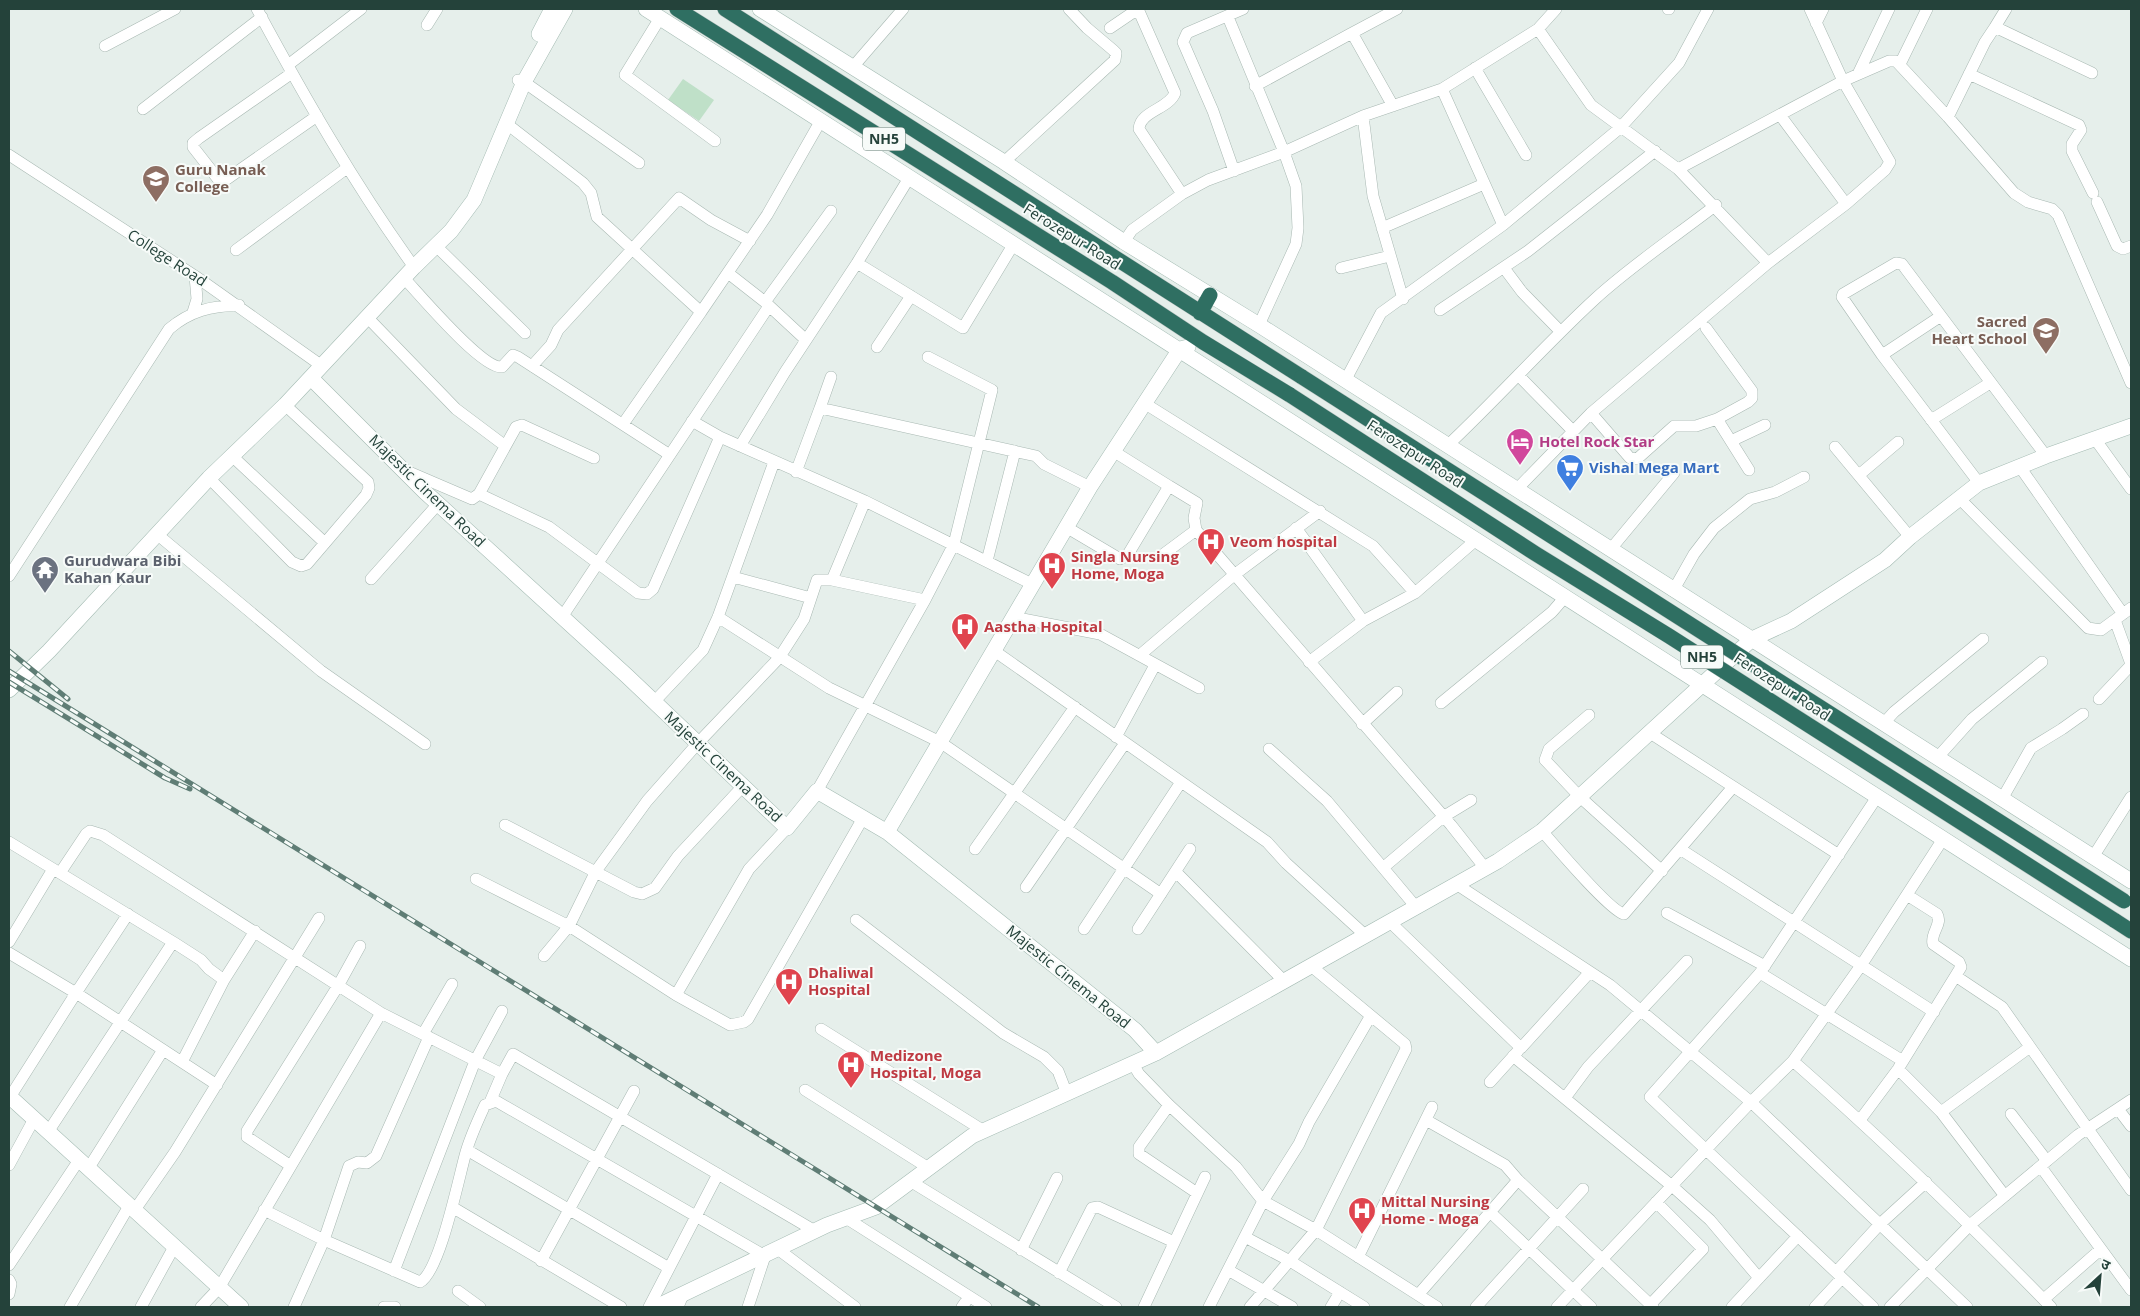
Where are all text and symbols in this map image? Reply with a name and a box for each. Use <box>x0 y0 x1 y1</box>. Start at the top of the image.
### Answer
road number: NH5 <box>863 128 905 150</box>
place label: Guru Nanak College <box>175 159 266 196</box>
school or university icon: Guru Nanak College <box>141 164 171 203</box>
street label: Ferozepur Road <box>1020 198 1125 274</box>
street label: College Road <box>124 224 211 290</box>
place label: Sacred Heart School <box>1931 311 2027 348</box>
school or university icon: Sacred Heart School <box>2031 316 2061 355</box>
street label: Ferozepur Road <box>1364 415 1468 492</box>
hotel icon: Hotel Rock Star <box>1505 427 1535 466</box>
street label: Majestic Cinema Road <box>365 430 490 551</box>
place label: Hotel Rock Star <box>1539 431 1655 451</box>
supermarket icon: Vishal Mega Mart <box>1555 453 1585 492</box>
place label: Vishal Mega Mart <box>1589 457 1720 477</box>
hospital icon: Veom hospital <box>1196 527 1226 566</box>
place label: Veom hospital <box>1230 531 1337 551</box>
place label: Singla Nursing Home, Moga <box>1071 546 1179 583</box>
place label: Gurudwara Bibi Kahan Kaur <box>64 550 181 587</box>
hospital icon: Singla Nursing Home, Moga <box>1037 551 1067 590</box>
temple icon: Gurudwara Bibi Kahan Kaur <box>30 555 60 594</box>
hospital icon: Aastha Hospital <box>950 612 980 651</box>
place label: Aastha Hospital <box>984 616 1103 636</box>
road number: NH5 <box>1681 646 1723 669</box>
street label: Ferozepur Road <box>1731 648 1835 725</box>
street label: Majestic Cinema Road <box>660 706 787 826</box>
street label: Majestic Cinema Road <box>1002 920 1135 1033</box>
place label: Dhaliwal Hospital <box>808 962 874 999</box>
hospital icon: Dhaliwal Hospital <box>774 967 804 1006</box>
place label: Medizone Hospital, Moga <box>870 1045 982 1082</box>
hospital icon: Medizone Hospital, Moga <box>836 1050 866 1089</box>
place label: Mittal Nursing Home - Moga <box>1381 1191 1490 1228</box>
hospital icon: Mittal Nursing Home - Moga <box>1347 1196 1377 1235</box>
north arrow <box>2075 1251 2125 1301</box>
text: उ <box>2098 1254 2114 1275</box>

